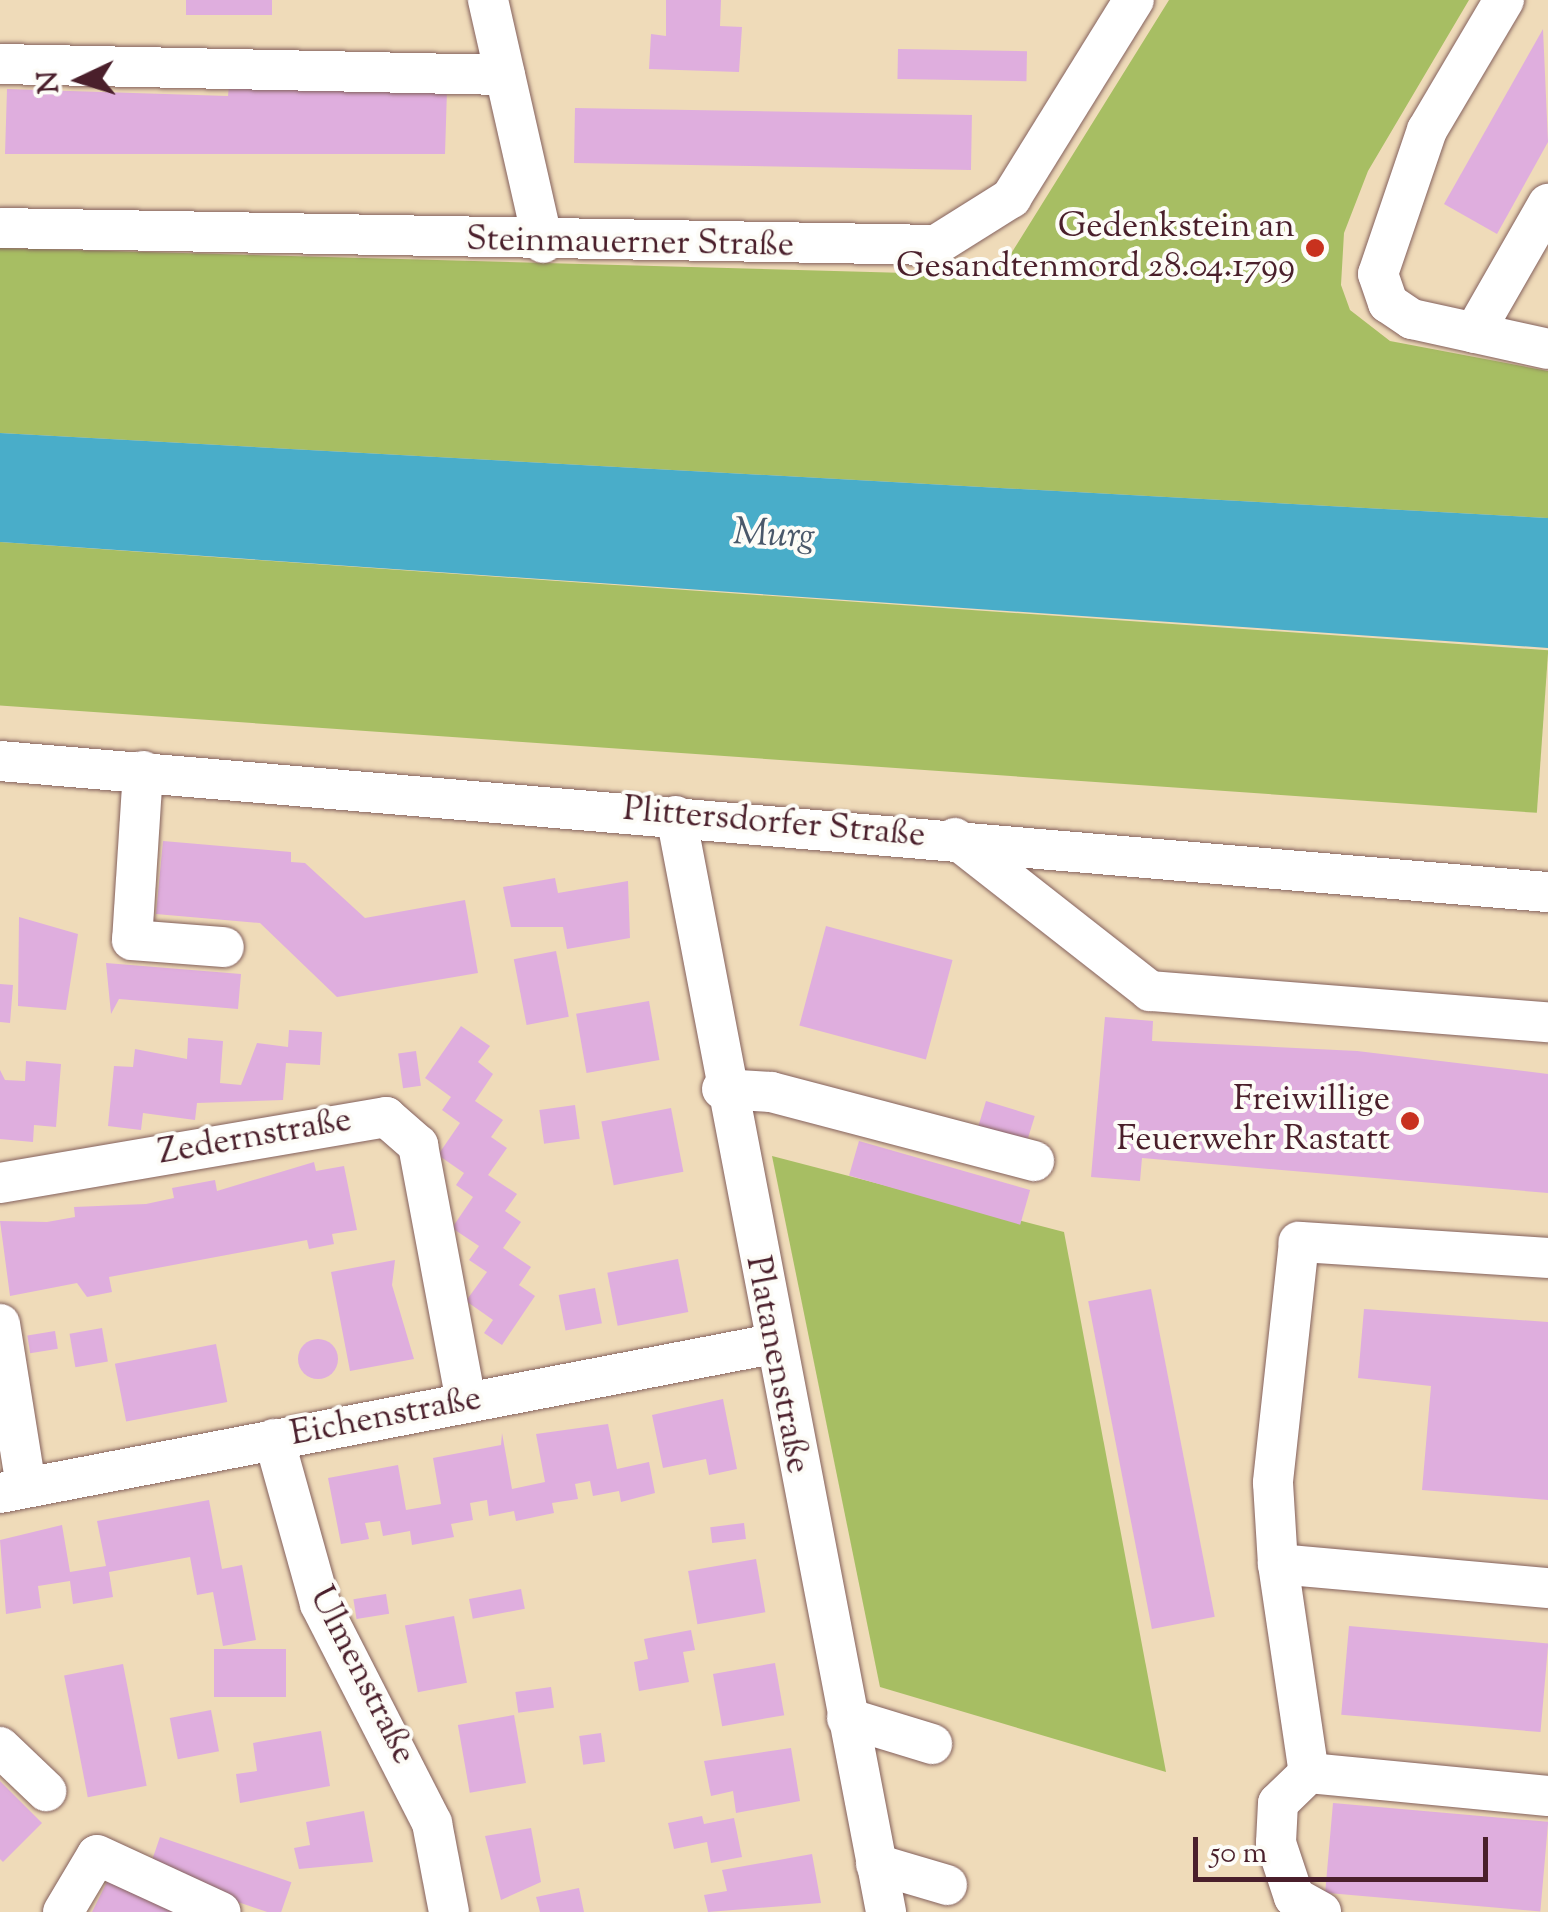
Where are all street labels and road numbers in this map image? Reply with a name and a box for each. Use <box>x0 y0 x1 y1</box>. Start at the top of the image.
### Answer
street label: Steinmauerner Straße <box>466 220 794 268</box>
street label: Plittersdorfer Straße <box>621 790 927 858</box>
street label: Zedernstraße <box>155 1100 355 1176</box>
street label: Platanenstraße <box>734 1253 818 1477</box>
street label: Eichenstraße <box>287 1379 485 1457</box>
street label: Ulmenstraße <box>298 1580 424 1772</box>

